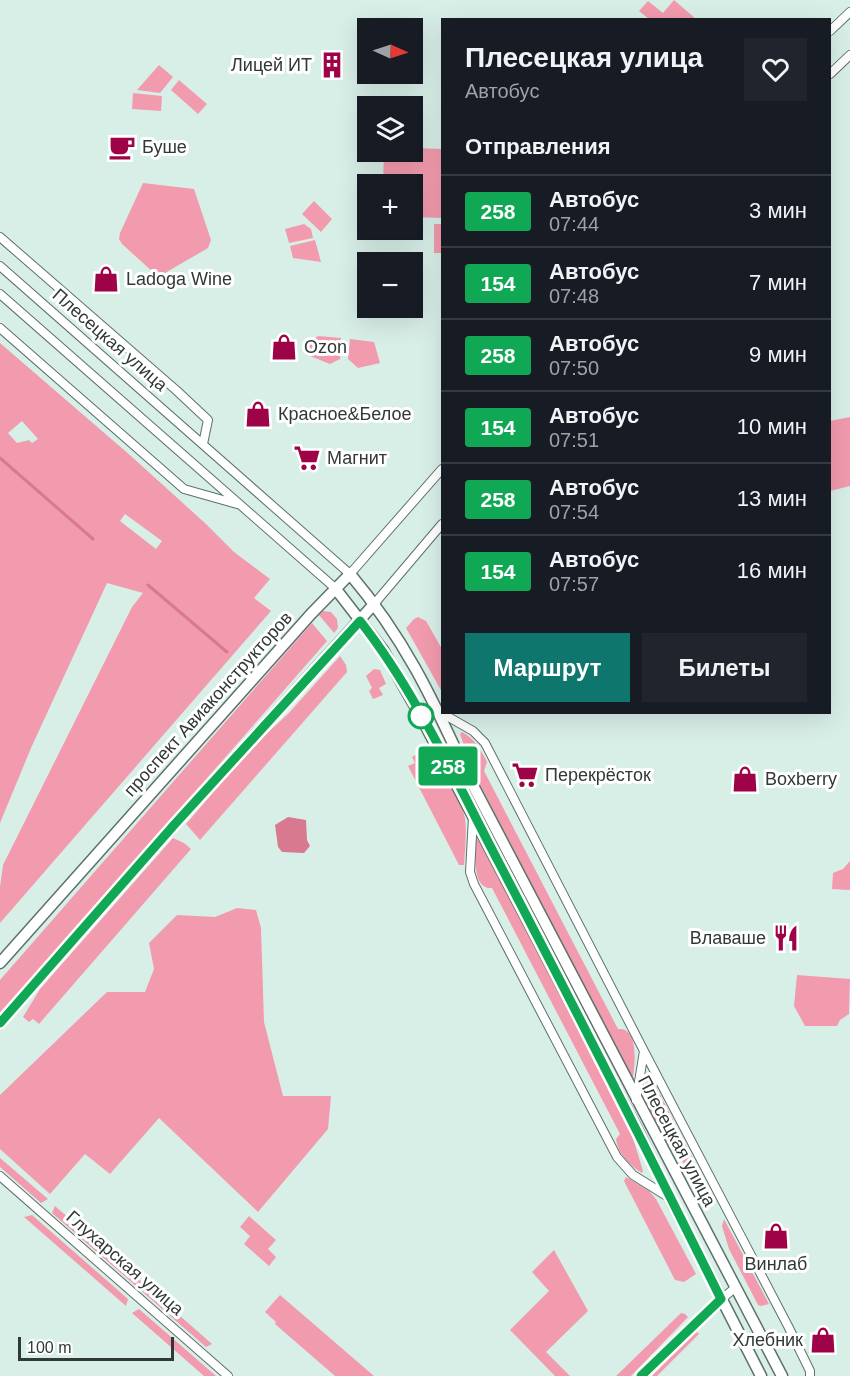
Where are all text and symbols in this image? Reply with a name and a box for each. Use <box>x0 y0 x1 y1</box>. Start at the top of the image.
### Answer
north arrow <box>357 18 423 84</box>
map controls <box>357 18 423 318</box>
button: heart <box>744 38 807 101</box>
text: Плесецкая улица <box>465 42 703 73</box>
building icon: Лицей ИТ <box>317 50 347 80</box>
place label: Лицей ИТ <box>231 55 312 75</box>
text: Автобус <box>465 80 539 102</box>
button: layers <box>357 96 423 162</box>
cafe icon: Буше <box>107 132 137 162</box>
text: Отправления <box>465 134 611 159</box>
place label: Буше <box>142 137 187 157</box>
button: + <box>357 174 423 240</box>
text: Автобус <box>549 187 639 212</box>
text: 3 мин <box>749 198 807 223</box>
text: 258 <box>480 200 516 223</box>
text: 07:44 <box>549 213 599 235</box>
button: − <box>357 252 423 318</box>
text: Автобус <box>549 259 639 284</box>
shop icon: Ladoga Wine <box>91 264 121 294</box>
place label: Ladoga Wine <box>126 269 232 289</box>
text: 7 мин <box>749 270 807 295</box>
text: 154 <box>480 272 516 295</box>
street label: Плесецкая улица <box>49 285 172 396</box>
text: 07:48 <box>549 285 599 307</box>
text: Автобус <box>549 331 639 356</box>
shop icon: Ozon <box>269 332 299 362</box>
place label: Ozon <box>304 337 347 357</box>
text: 9 мин <box>749 342 807 367</box>
text: 258 <box>480 344 516 367</box>
text: 07:50 <box>549 357 599 379</box>
shop icon: Красное&Белое <box>243 399 273 429</box>
text: Автобус <box>549 403 639 428</box>
place label: Красное&Белое <box>278 404 411 424</box>
text: 10 мин <box>737 414 807 439</box>
text: 154 <box>480 416 516 439</box>
text: 07:51 <box>549 429 599 451</box>
supermarket icon: Магнит <box>292 443 322 473</box>
place label: Магнит <box>327 448 387 468</box>
text: Автобус <box>549 475 639 500</box>
text: 13 мин <box>737 486 807 511</box>
text: 258 <box>480 488 516 511</box>
text: 07:54 <box>549 501 599 523</box>
text: Автобус <box>549 547 639 572</box>
text: 16 мин <box>737 558 807 583</box>
text: 154 <box>480 560 516 583</box>
text: 07:57 <box>549 573 599 595</box>
street label: проспект Авиаконструкторов <box>120 608 296 800</box>
button: Маршрут <box>465 633 630 702</box>
button: Билеты <box>642 633 807 702</box>
unlabelled marker <box>408 703 434 729</box>
line badge: 258 <box>414 746 482 786</box>
text: 258 <box>430 755 466 778</box>
supermarket icon: Перекрёсток <box>510 760 540 790</box>
shop icon: Boxberry <box>730 764 760 794</box>
place label: Перекрёсток <box>545 765 651 785</box>
place label: Boxberry <box>765 769 837 789</box>
restaurant icon: Влаваше <box>771 923 801 953</box>
place label: Влаваше <box>690 928 766 948</box>
street label: Плесецкая улица <box>634 1072 720 1211</box>
street label: Глухарская улица <box>62 1207 188 1320</box>
shop icon: Винлаб <box>761 1221 791 1251</box>
place label: Винлаб <box>745 1254 807 1274</box>
shop icon: Хлебник <box>808 1325 838 1355</box>
place label: Хлебник <box>733 1330 803 1350</box>
scale bar <box>18 1334 174 1362</box>
text: 100 m <box>27 1339 71 1356</box>

